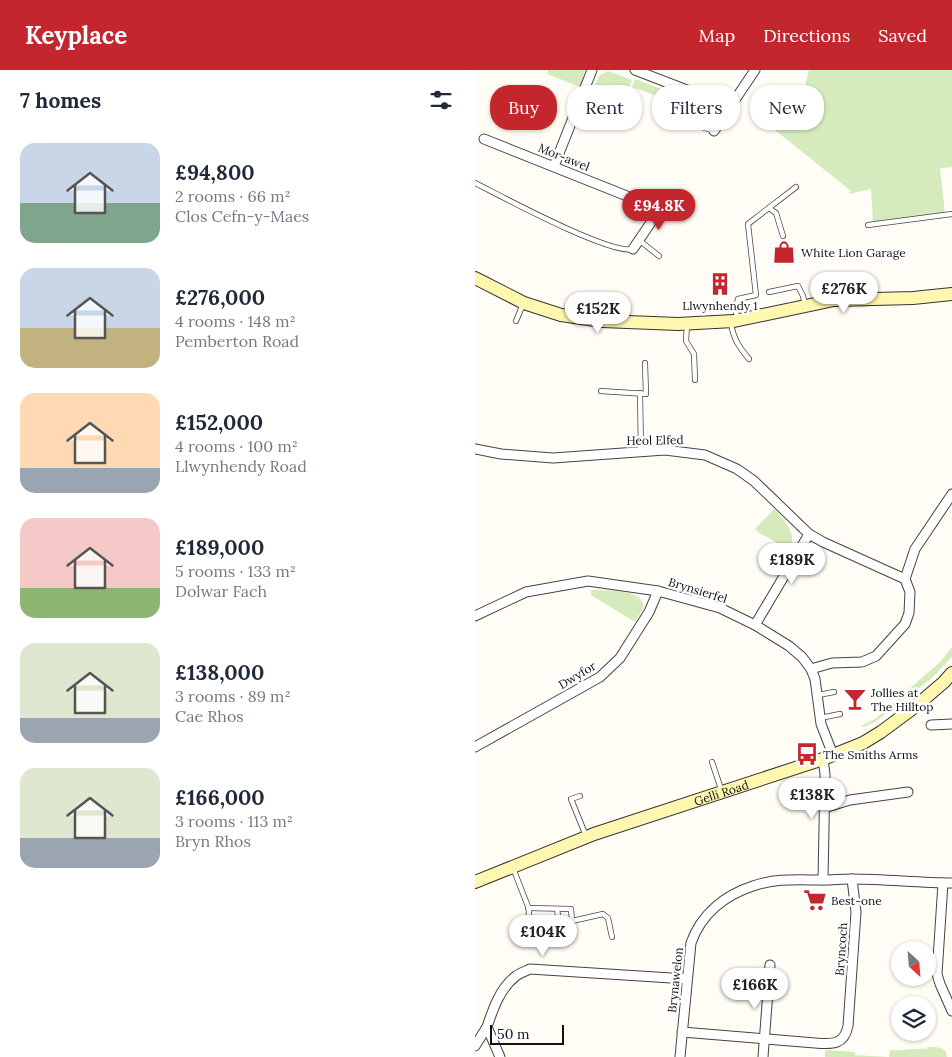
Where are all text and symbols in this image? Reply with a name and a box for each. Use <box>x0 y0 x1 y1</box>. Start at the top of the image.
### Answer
text: Keyplace <box>25 20 127 51</box>
text: Map <box>699 24 735 47</box>
text: Directions <box>763 24 850 47</box>
text: Saved <box>878 24 927 47</box>
chip: Buy <box>490 85 557 130</box>
chip: Rent <box>567 85 642 130</box>
chip: Filters <box>652 85 740 130</box>
chip: New <box>750 85 824 130</box>
icon: filters <box>427 86 455 114</box>
text: 7 homes <box>20 87 101 114</box>
street label: Mor-awel <box>536 140 592 174</box>
text: £94,800 <box>175 159 255 186</box>
icon: home <box>60 163 120 223</box>
text: 2 rooms · 66 m² <box>175 186 291 206</box>
pin: £94.8K <box>618 189 700 231</box>
text: £94.8K <box>633 195 685 215</box>
text: Clos Cefn-y-Maes <box>175 206 309 226</box>
shop icon: White Lion Garage <box>771 239 797 265</box>
place label: White Lion Garage <box>801 245 906 260</box>
building icon: Llwynhendy 1 <box>707 271 733 297</box>
pin: £276K <box>809 272 879 314</box>
text: £276K <box>821 278 867 298</box>
text: £276,000 <box>175 284 265 311</box>
icon: home <box>60 288 120 348</box>
pin: £152K <box>563 292 633 334</box>
text: £152K <box>576 298 620 318</box>
place label: Llwynhendy 1 <box>682 298 758 313</box>
text: 4 rooms · 148 m² <box>175 311 296 331</box>
text: Pemberton Road <box>175 331 299 351</box>
text: £152,000 <box>175 409 263 436</box>
icon: home <box>60 413 120 473</box>
street label: Heol Elfed <box>626 432 684 448</box>
text: 4 rooms · 100 m² <box>175 436 298 456</box>
text: Llwynhendy Road <box>175 456 307 476</box>
text: £189,000 <box>175 534 264 561</box>
icon: home <box>60 538 120 598</box>
pin: £189K <box>757 542 827 585</box>
text: £189K <box>769 549 815 569</box>
text: 5 rooms · 133 m² <box>175 561 296 581</box>
street label: Brynsierfel <box>667 574 729 606</box>
text: Dolwar Fach <box>175 581 267 601</box>
street label: Dwyfor <box>556 658 599 692</box>
text: £138,000 <box>175 659 264 686</box>
icon: home <box>60 663 120 723</box>
place label: Jollies at The Hilltop <box>870 685 934 714</box>
text: 3 rooms · 89 m² <box>175 686 291 706</box>
bar icon: Jollies at The Hilltop <box>842 686 868 712</box>
text: Cae Rhos <box>175 706 244 726</box>
bus stop icon: The Smiths Arms <box>794 741 820 767</box>
place label: The Smiths Arms <box>823 747 919 762</box>
street label: Gelli Road <box>692 776 750 808</box>
pin: £138K <box>777 778 847 820</box>
text: £166,000 <box>175 784 265 811</box>
text: £138K <box>789 784 835 804</box>
icon: home <box>60 788 120 848</box>
text: 3 rooms · 113 m² <box>175 811 293 831</box>
text: Bryn Rhos <box>175 831 251 851</box>
supermarket icon: Best-one <box>802 887 828 913</box>
place label: Best-one <box>831 893 882 908</box>
pin: £104K <box>508 914 578 957</box>
text: £104K <box>520 921 566 941</box>
street label: Bryncoch <box>832 922 850 976</box>
north arrow <box>891 941 936 986</box>
map controls <box>891 941 936 1041</box>
street label: Brynawelon <box>664 946 686 1014</box>
pin: £166K <box>720 968 790 1010</box>
text: £166K <box>732 974 778 994</box>
button: layers <box>891 996 936 1041</box>
scale bar <box>490 1022 564 1045</box>
text: 50 m <box>497 1025 530 1043</box>

